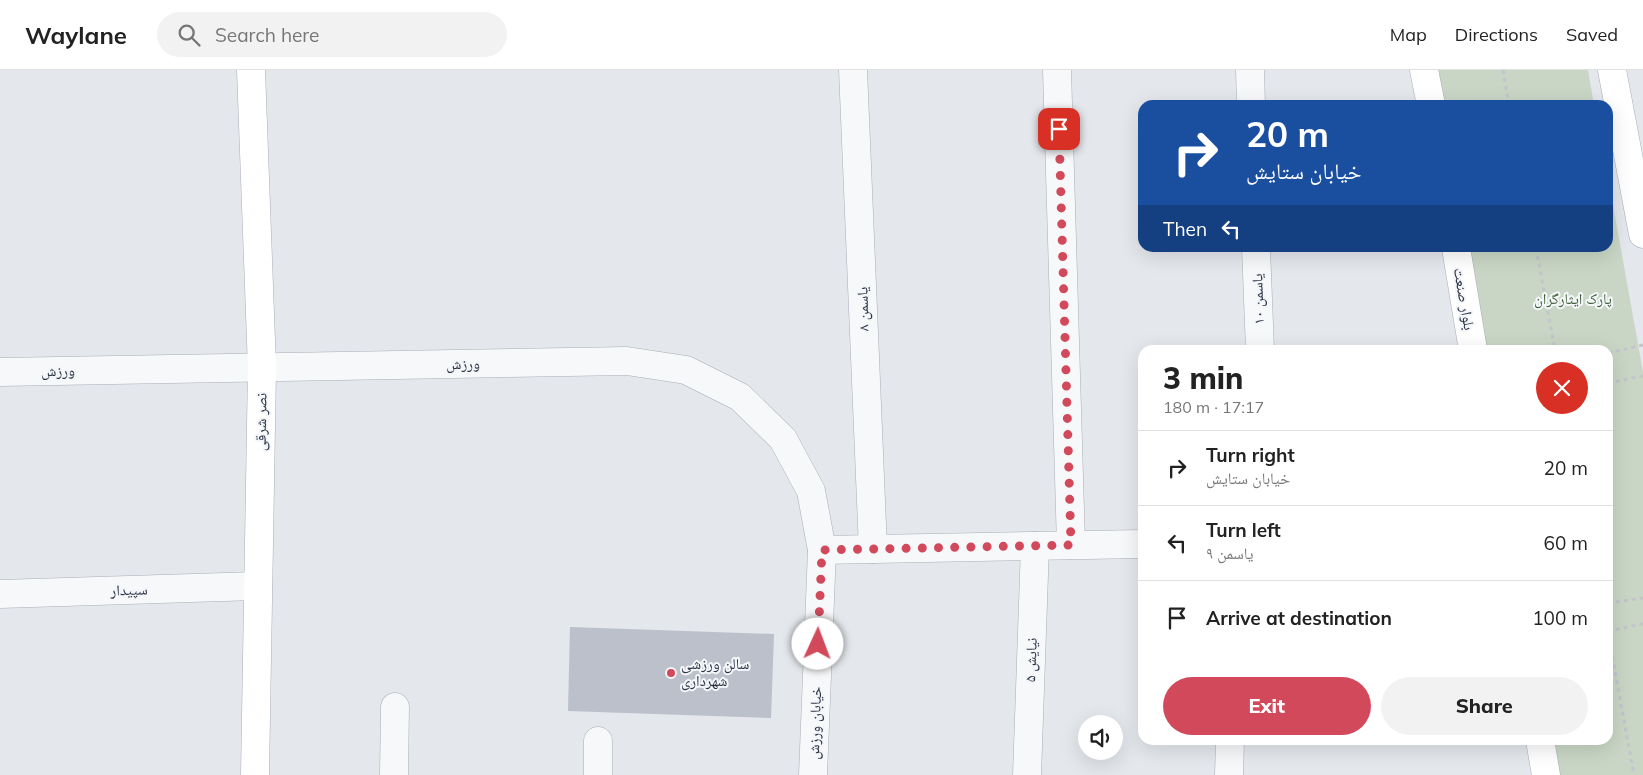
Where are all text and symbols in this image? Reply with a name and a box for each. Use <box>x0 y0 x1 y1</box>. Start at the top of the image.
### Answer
search box <box>157 12 507 57</box>
text: Waylane <box>25 20 127 50</box>
icon: search <box>175 21 203 49</box>
text: Search here <box>215 23 319 47</box>
text: Map <box>1390 23 1427 46</box>
text: Directions <box>1455 23 1538 46</box>
text: Saved <box>1566 23 1618 46</box>
pin <box>1038 108 1080 150</box>
text: 20 m <box>1246 112 1329 156</box>
icon: arrive <box>1045 115 1073 143</box>
icon: right <box>1163 120 1228 185</box>
text: خیابان ستایش <box>1246 157 1362 185</box>
icon: left <box>1217 215 1245 243</box>
text: Then <box>1163 217 1207 241</box>
street label: بلوار صنعت <box>1450 266 1479 331</box>
street label: یاسمن ۱۰ <box>1247 273 1269 325</box>
street label: یاسمن ۸ <box>852 286 874 332</box>
park label: پارک ایثارگران <box>1534 289 1612 309</box>
street label: ورزش <box>446 354 480 374</box>
text: 3 min <box>1163 359 1243 397</box>
street label: ورزش <box>41 361 75 381</box>
button: close <box>1536 362 1588 414</box>
street label: نصر شرقی <box>250 393 272 451</box>
text: 180 m · 17:17 <box>1163 397 1264 417</box>
text: Turn right <box>1206 443 1295 467</box>
icon: right <box>1163 454 1191 482</box>
text: 20 m <box>1544 456 1588 480</box>
text: خیابان ستایش <box>1206 468 1290 488</box>
text: Turn left <box>1206 518 1281 542</box>
icon: left <box>1163 529 1191 557</box>
text: 60 m <box>1544 531 1588 555</box>
text: یاسمن ۹ <box>1206 543 1253 563</box>
street label: سپیدار <box>109 579 148 600</box>
icon: arrive <box>1163 604 1191 632</box>
text: Arrive at destination <box>1206 606 1392 630</box>
text: 100 m <box>1532 606 1588 630</box>
position arrow <box>791 617 843 669</box>
street label: نیایش ۵ <box>1020 637 1042 683</box>
place label: سالن ورزشی شهرداری <box>681 654 749 691</box>
marker: سالن ورزشی شهرداری <box>665 667 677 679</box>
button: Exit <box>1163 677 1371 735</box>
button: Share <box>1381 677 1588 735</box>
street label: خیابان ورزش <box>804 686 826 760</box>
map controls <box>1078 715 1123 760</box>
button: sound <box>1078 715 1123 760</box>

